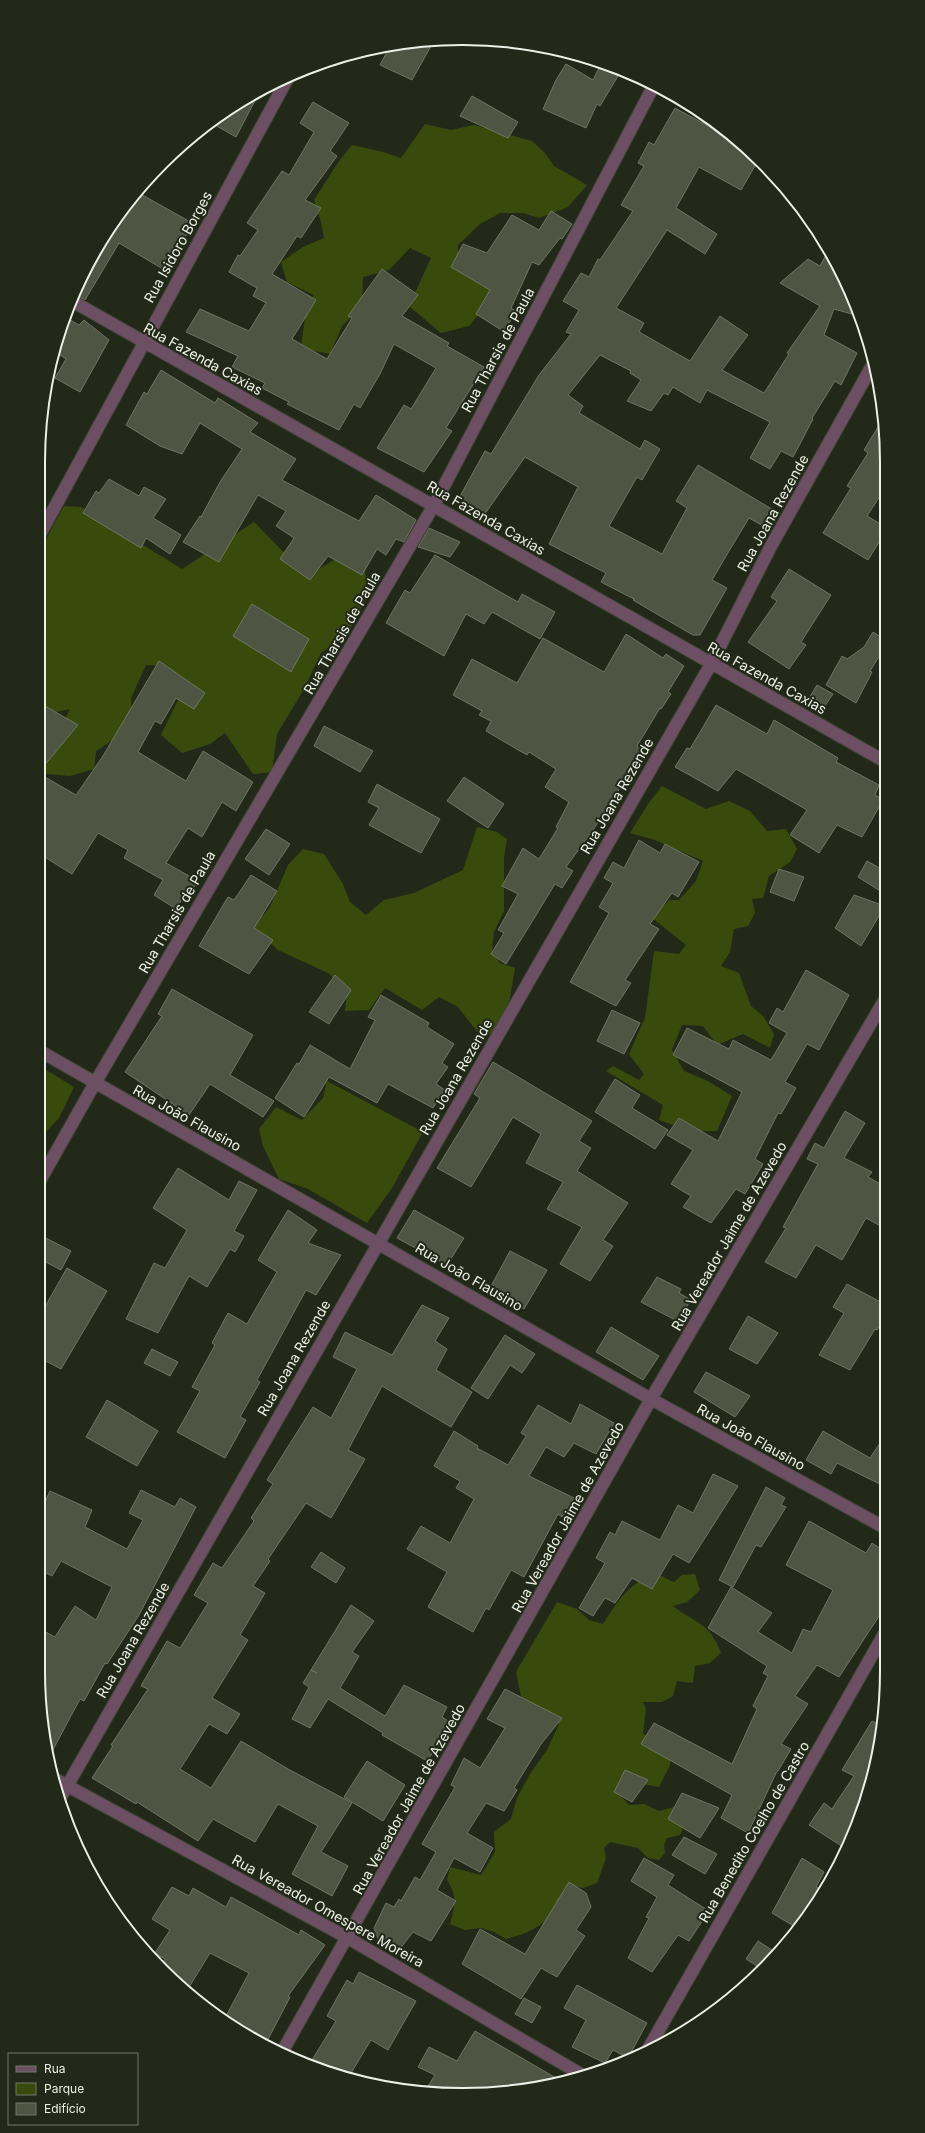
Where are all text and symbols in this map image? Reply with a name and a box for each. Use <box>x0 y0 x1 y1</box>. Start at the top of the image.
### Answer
street label: Rua Isidoro Borges <box>140 188 215 305</box>
street label: Rua Tharsis de Paula <box>458 285 538 415</box>
street label: Rua Fazenda Caxias <box>141 319 266 398</box>
street label: Rua Joana Rezende <box>733 451 812 574</box>
street label: Rua Fazenda Caxias <box>424 477 548 558</box>
street label: Rua Tharsis de Paula <box>300 568 384 697</box>
street label: Rua Fazenda Caxias <box>705 638 830 717</box>
street label: Rua Joana Rezende <box>576 735 657 857</box>
street label: Rua Tharsis de Paula <box>135 847 219 976</box>
street label: Rua Joana Rezende <box>415 1016 496 1138</box>
street label: Rua João Flausino <box>130 1081 244 1154</box>
street label: Rua Vereador Jaime de Azevedo <box>667 1138 790 1333</box>
street label: Rua João Flausino <box>413 1239 526 1314</box>
street label: Rua Joana Rezende <box>253 1297 334 1419</box>
street label: Rua João Flausino <box>694 1400 808 1473</box>
street label: Rua Vereador Jaime de Azevedo <box>508 1418 627 1615</box>
street label: Rua Joana Rezende <box>92 1579 173 1701</box>
street label: Rua Vereador Jaime de Azevedo <box>349 1700 468 1897</box>
street label: Rua Benedito Coelho de Castro <box>695 1738 813 1925</box>
street label: Rua Vereador Omespere Moreira <box>229 1851 427 1971</box>
legend <box>8 2053 138 2125</box>
text: Rua <box>44 2061 66 2076</box>
text: Parque <box>44 2081 84 2096</box>
text: Edifício <box>44 2101 86 2116</box>

